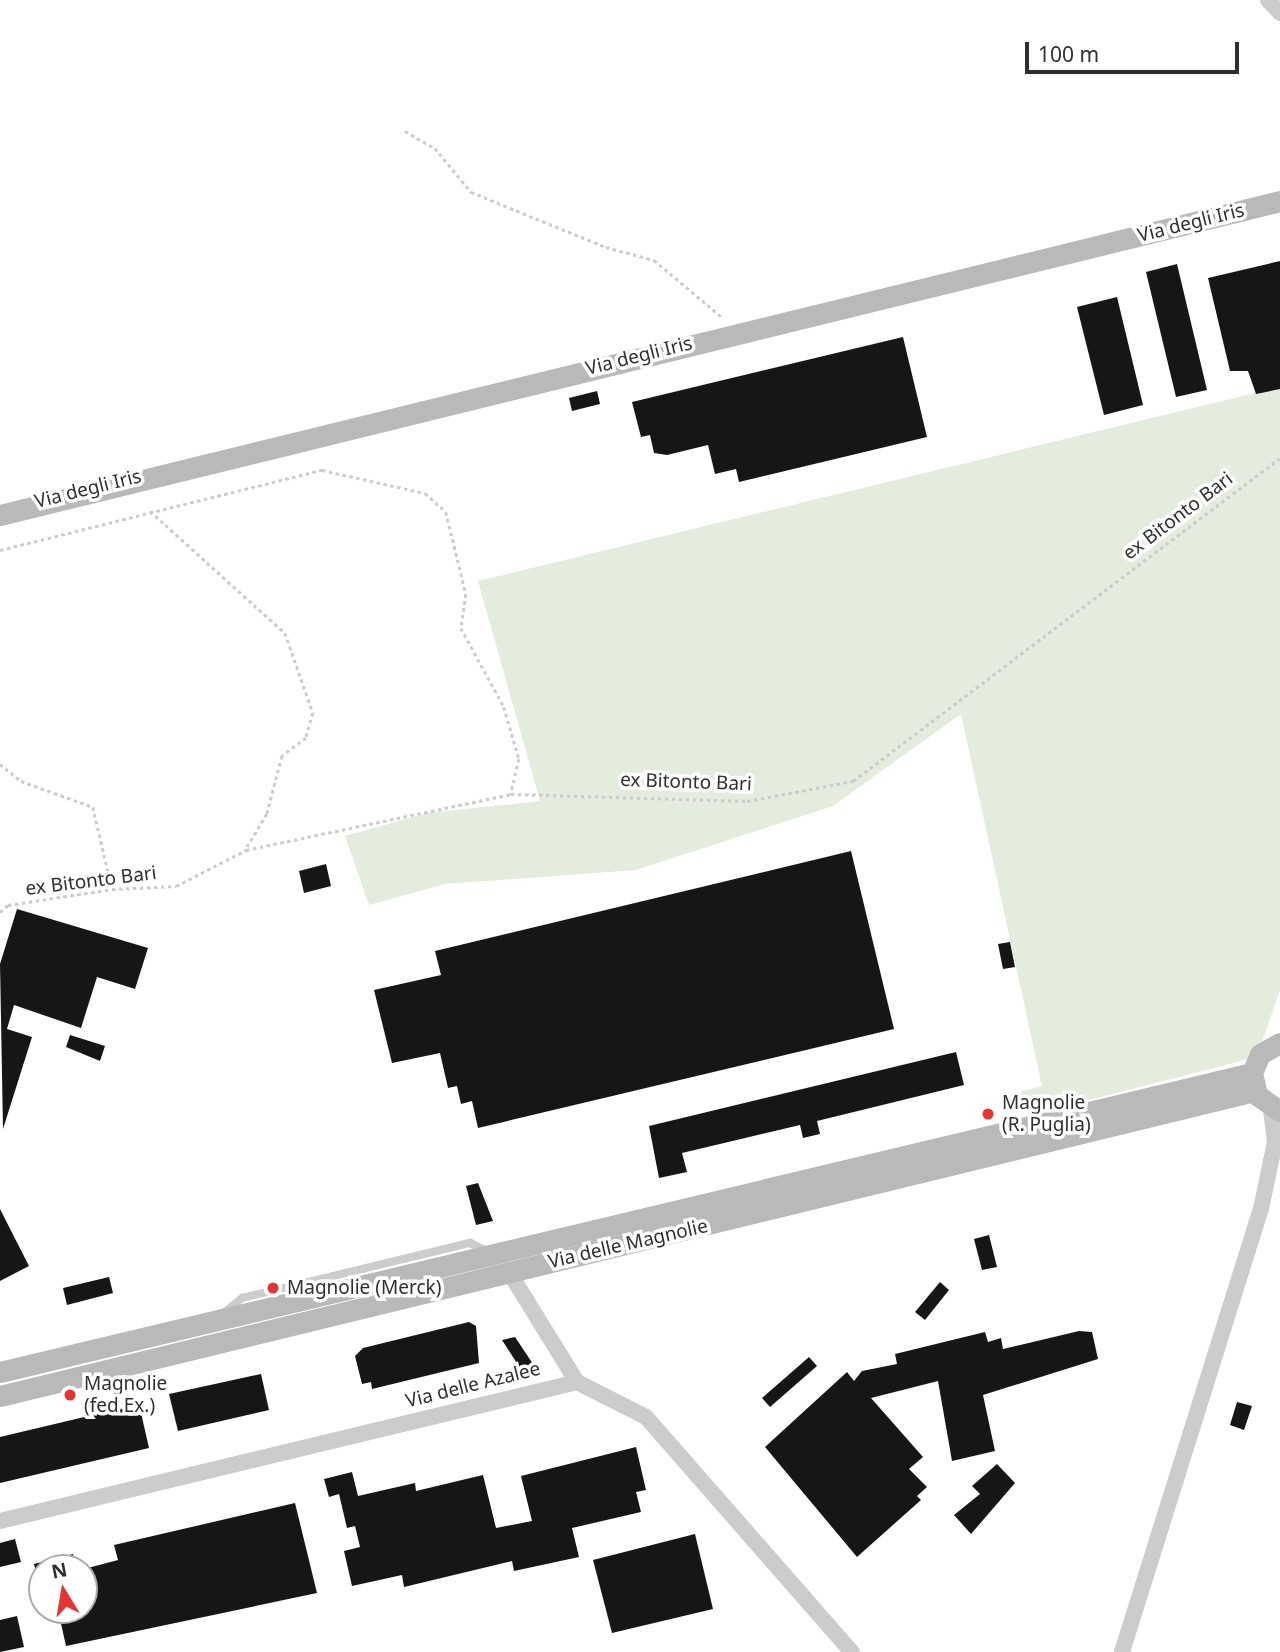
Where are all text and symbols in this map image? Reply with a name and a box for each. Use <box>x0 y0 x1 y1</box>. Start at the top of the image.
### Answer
scale bar <box>1028 28 1242 72</box>
text: 100 m <box>1038 40 1099 68</box>
street label: Via degli Iris <box>1135 199 1247 247</box>
street label: Via degli Iris <box>583 332 695 380</box>
street label: Via degli Iris <box>32 465 144 513</box>
street label: ex Bitonto Bari <box>1119 467 1237 565</box>
street label: ex Bitonto Bari <box>620 768 752 796</box>
street label: ex Bitonto Bari <box>24 862 158 900</box>
place label: Magnolie (R. Puglia) <box>1002 1092 1091 1136</box>
marker: Magnolie (R. Puglia) <box>980 1106 996 1122</box>
street label: Via delle Magnolie <box>546 1215 710 1273</box>
place label: Magnolie (Merck) <box>287 1277 441 1299</box>
marker: Magnolie (Merck) <box>265 1280 281 1296</box>
street label: Via delle Azalee <box>403 1357 543 1413</box>
place label: Magnolie (fed.Ex.) <box>84 1373 167 1417</box>
marker: Magnolie (fed.Ex.) <box>62 1387 78 1403</box>
north arrow <box>28 1554 98 1624</box>
text: N <box>49 1556 69 1585</box>

